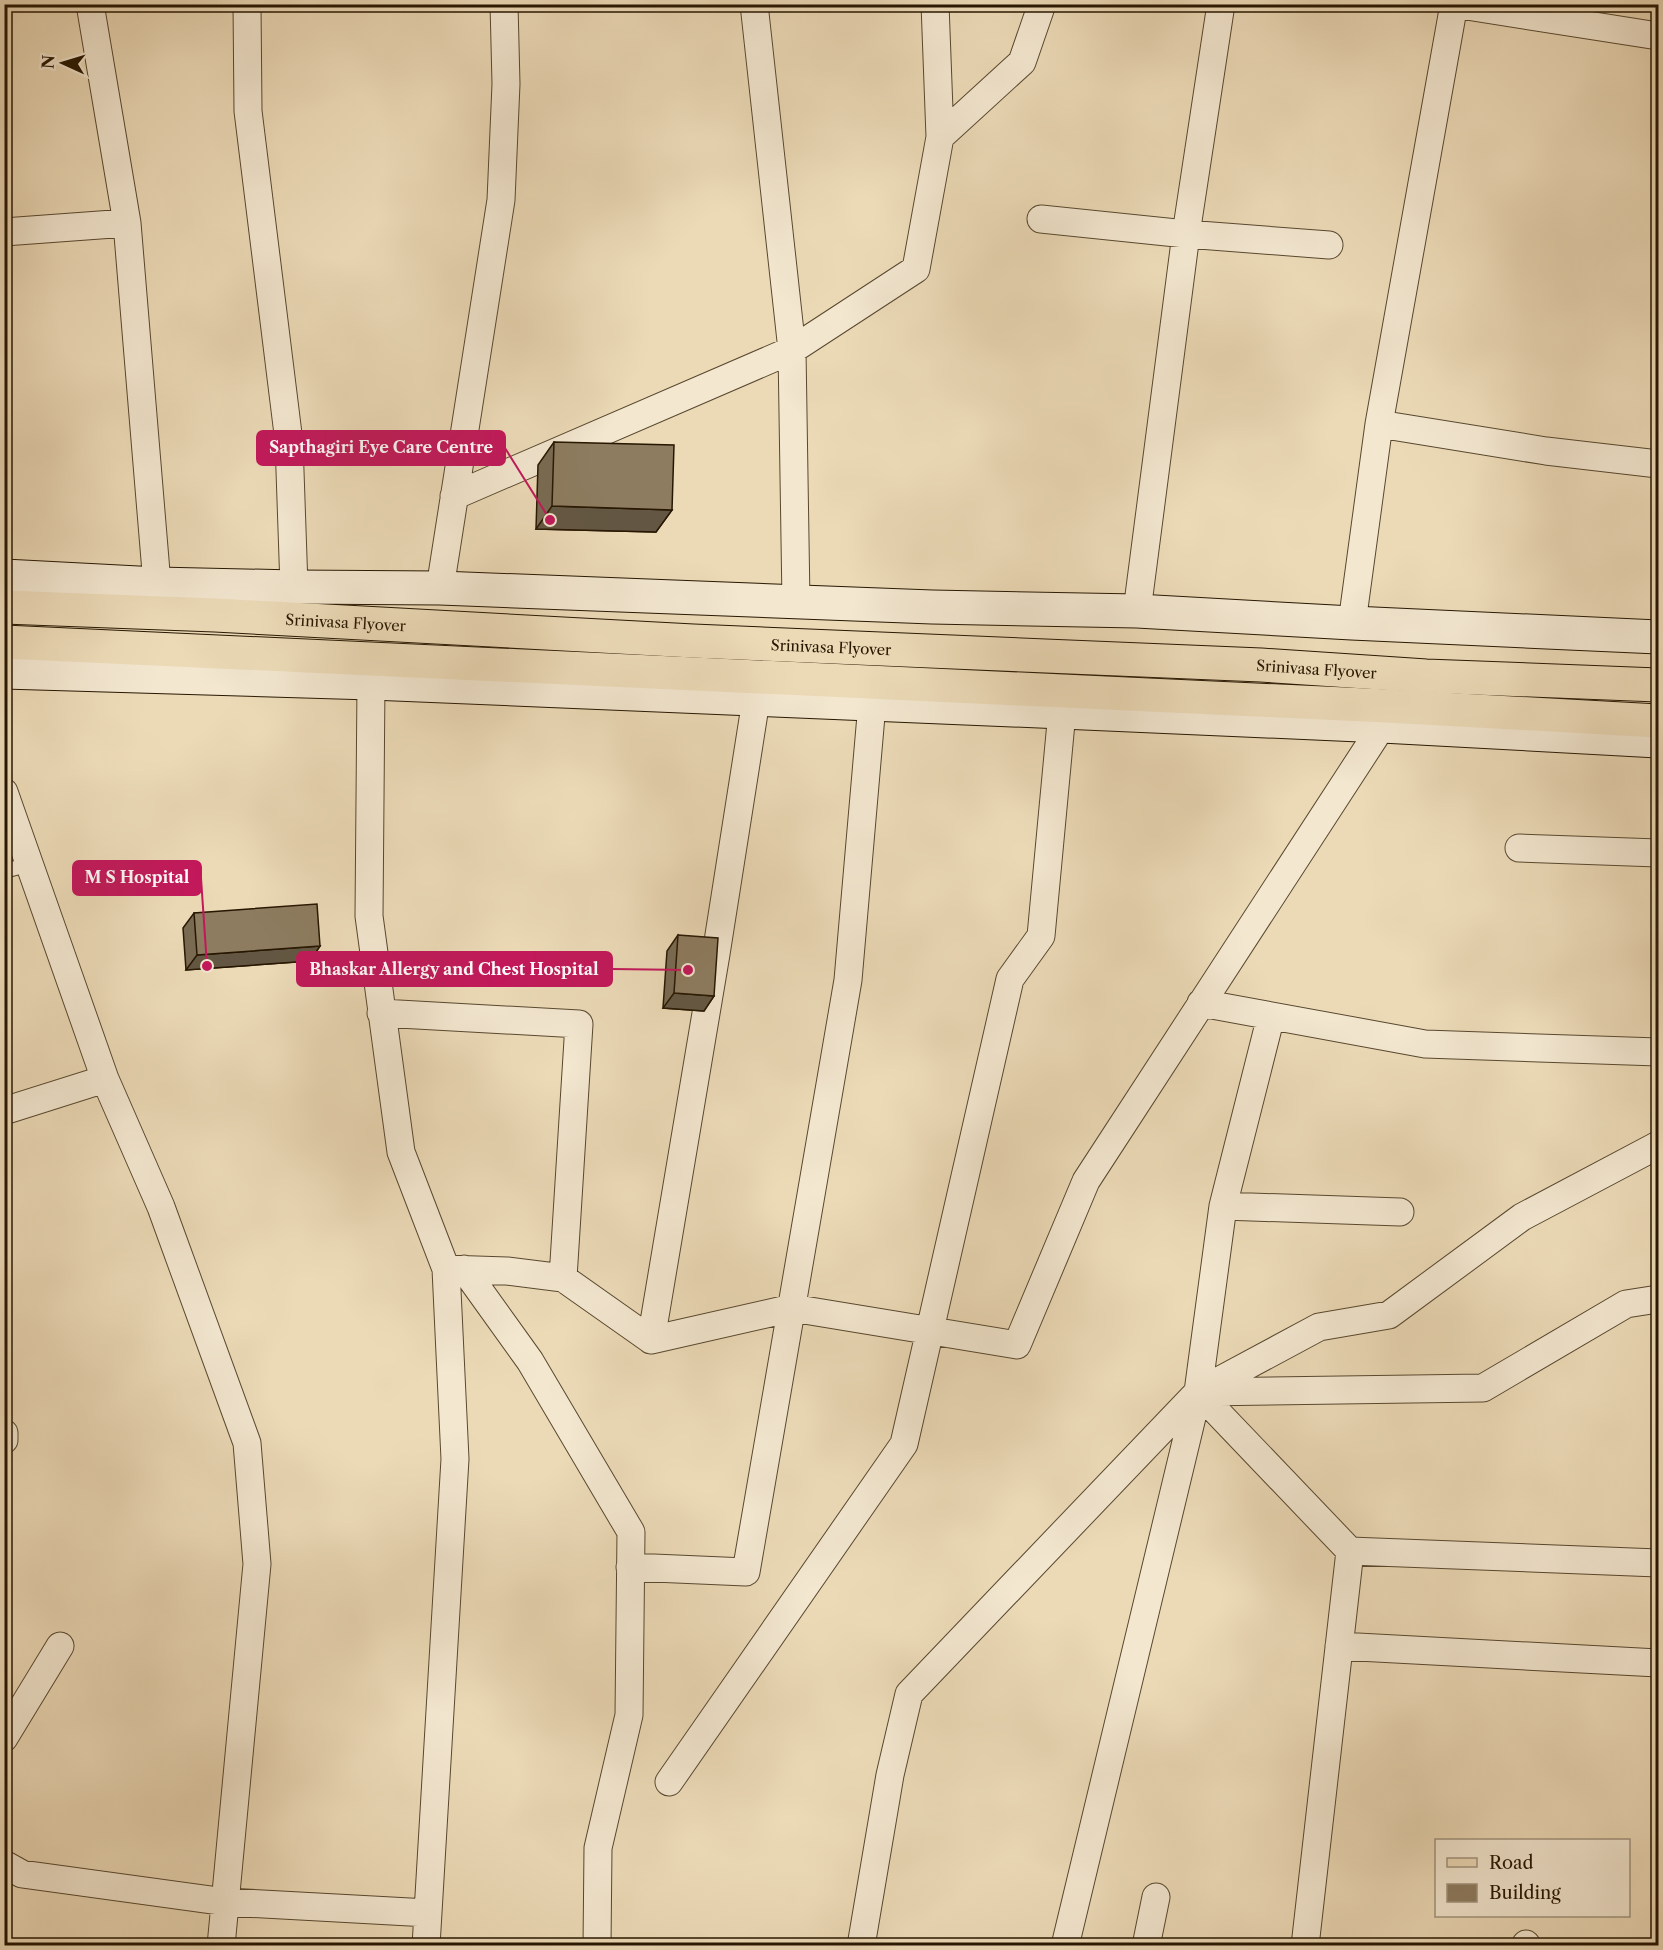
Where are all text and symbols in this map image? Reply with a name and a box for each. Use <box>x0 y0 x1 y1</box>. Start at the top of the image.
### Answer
north arrow <box>33 33 93 93</box>
text: N <box>38 54 59 70</box>
callout: Sapthagiri Eye Care Centre <box>257 431 505 465</box>
text: Sapthagiri Eye Care Centre <box>269 437 494 457</box>
street label: Srinivasa Flyover <box>285 609 407 635</box>
street label: Srinivasa Flyover <box>770 635 892 659</box>
street label: Srinivasa Flyover <box>1256 655 1378 682</box>
callout: M S Hospital <box>73 861 201 895</box>
text: M S Hospital <box>85 867 190 887</box>
callout: Bhaskar Allergy and Chest Hospital <box>297 952 612 986</box>
text: Bhaskar Allergy and Chest Hospital <box>309 959 599 979</box>
legend <box>1435 1839 1630 1917</box>
text: Road <box>1489 1852 1534 1874</box>
text: Building <box>1489 1882 1561 1904</box>

